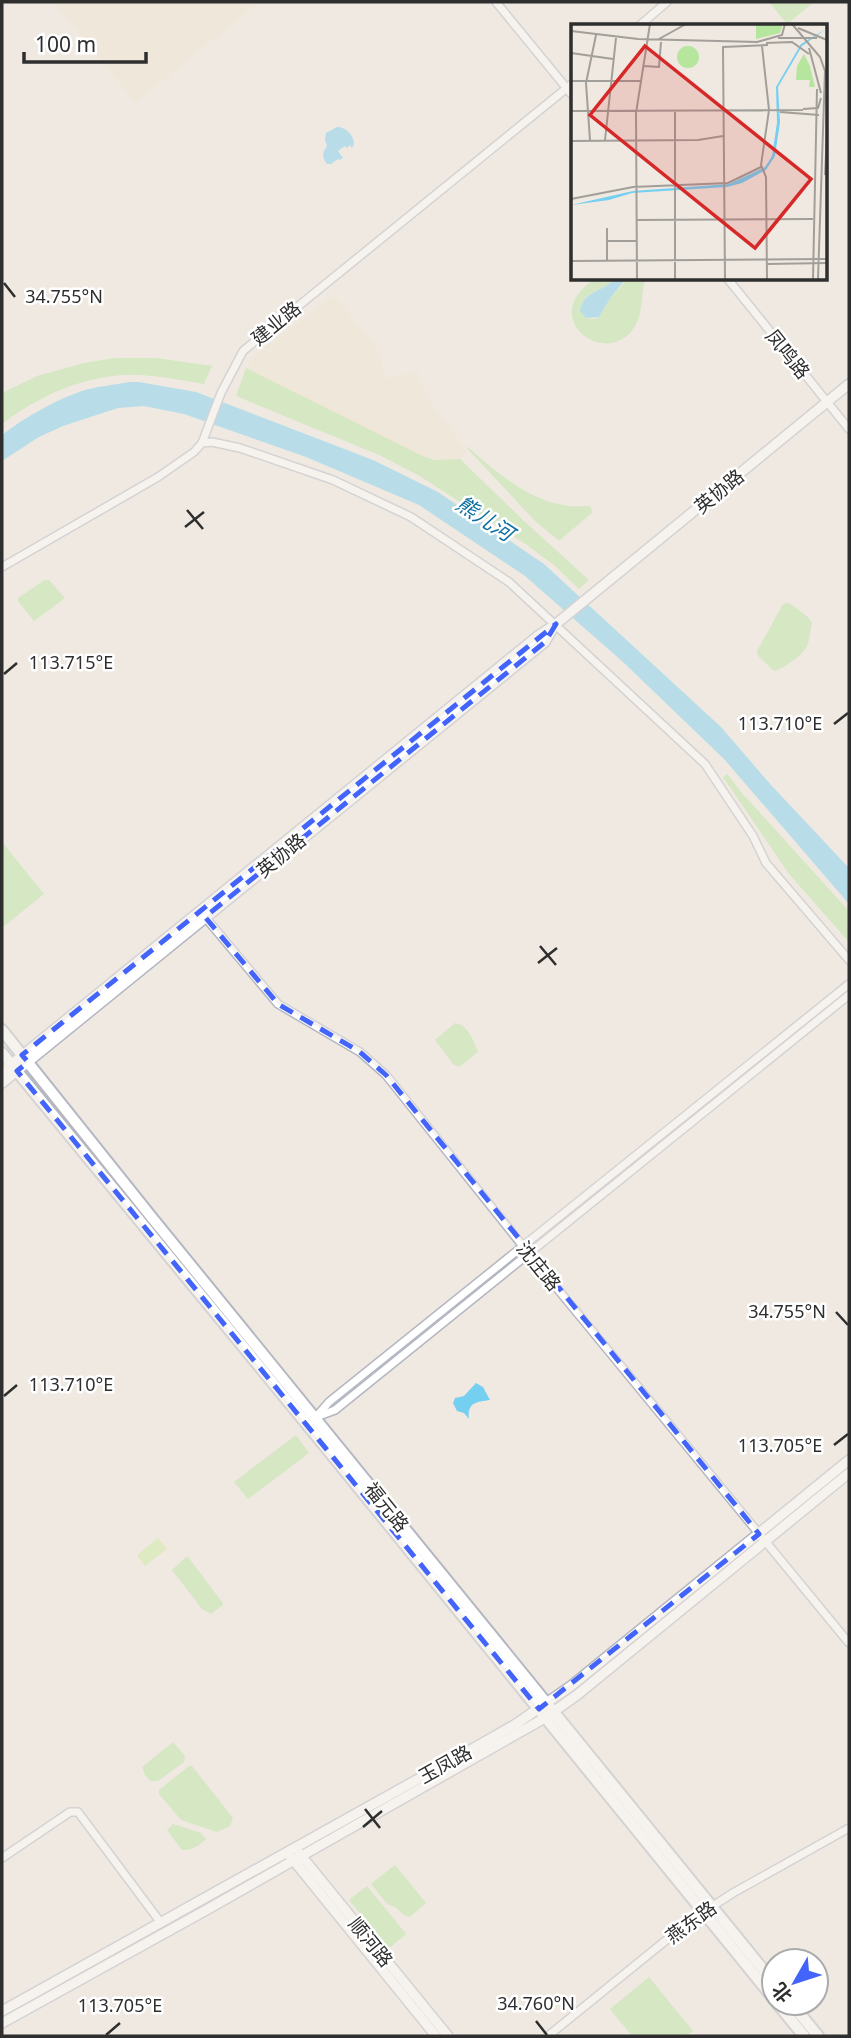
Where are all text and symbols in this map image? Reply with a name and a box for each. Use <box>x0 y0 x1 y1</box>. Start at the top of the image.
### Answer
scale bar <box>24 21 147 65</box>
inset map <box>571 24 826 280</box>
text: 100 m <box>35 30 96 58</box>
text: 34.755°N <box>25 284 103 308</box>
street label: 建业路 <box>246 295 306 351</box>
street label: 凤鸣路 <box>760 324 816 384</box>
street label: 英协路 <box>689 463 749 519</box>
water label: 熊儿河 <box>451 489 522 549</box>
text: 113.715°E <box>29 650 113 674</box>
text: 113.710°E <box>738 711 822 735</box>
street label: 英协路 <box>251 827 311 883</box>
street label: 沈庄路 <box>511 1236 567 1296</box>
text: 34.755°N <box>748 1299 826 1323</box>
text: 113.710°E <box>29 1372 113 1396</box>
text: 113.705°E <box>738 1433 822 1457</box>
street label: 福元路 <box>359 1477 415 1537</box>
street label: 玉凤路 <box>414 1739 476 1789</box>
street label: 燕东路 <box>660 1895 722 1949</box>
street label: 顺河路 <box>343 1912 399 1972</box>
north arrow <box>760 1947 830 2017</box>
text: 北 <box>766 1977 798 2008</box>
text: 34.760°N <box>497 1991 575 2015</box>
text: 113.705°E <box>78 1993 162 2017</box>

